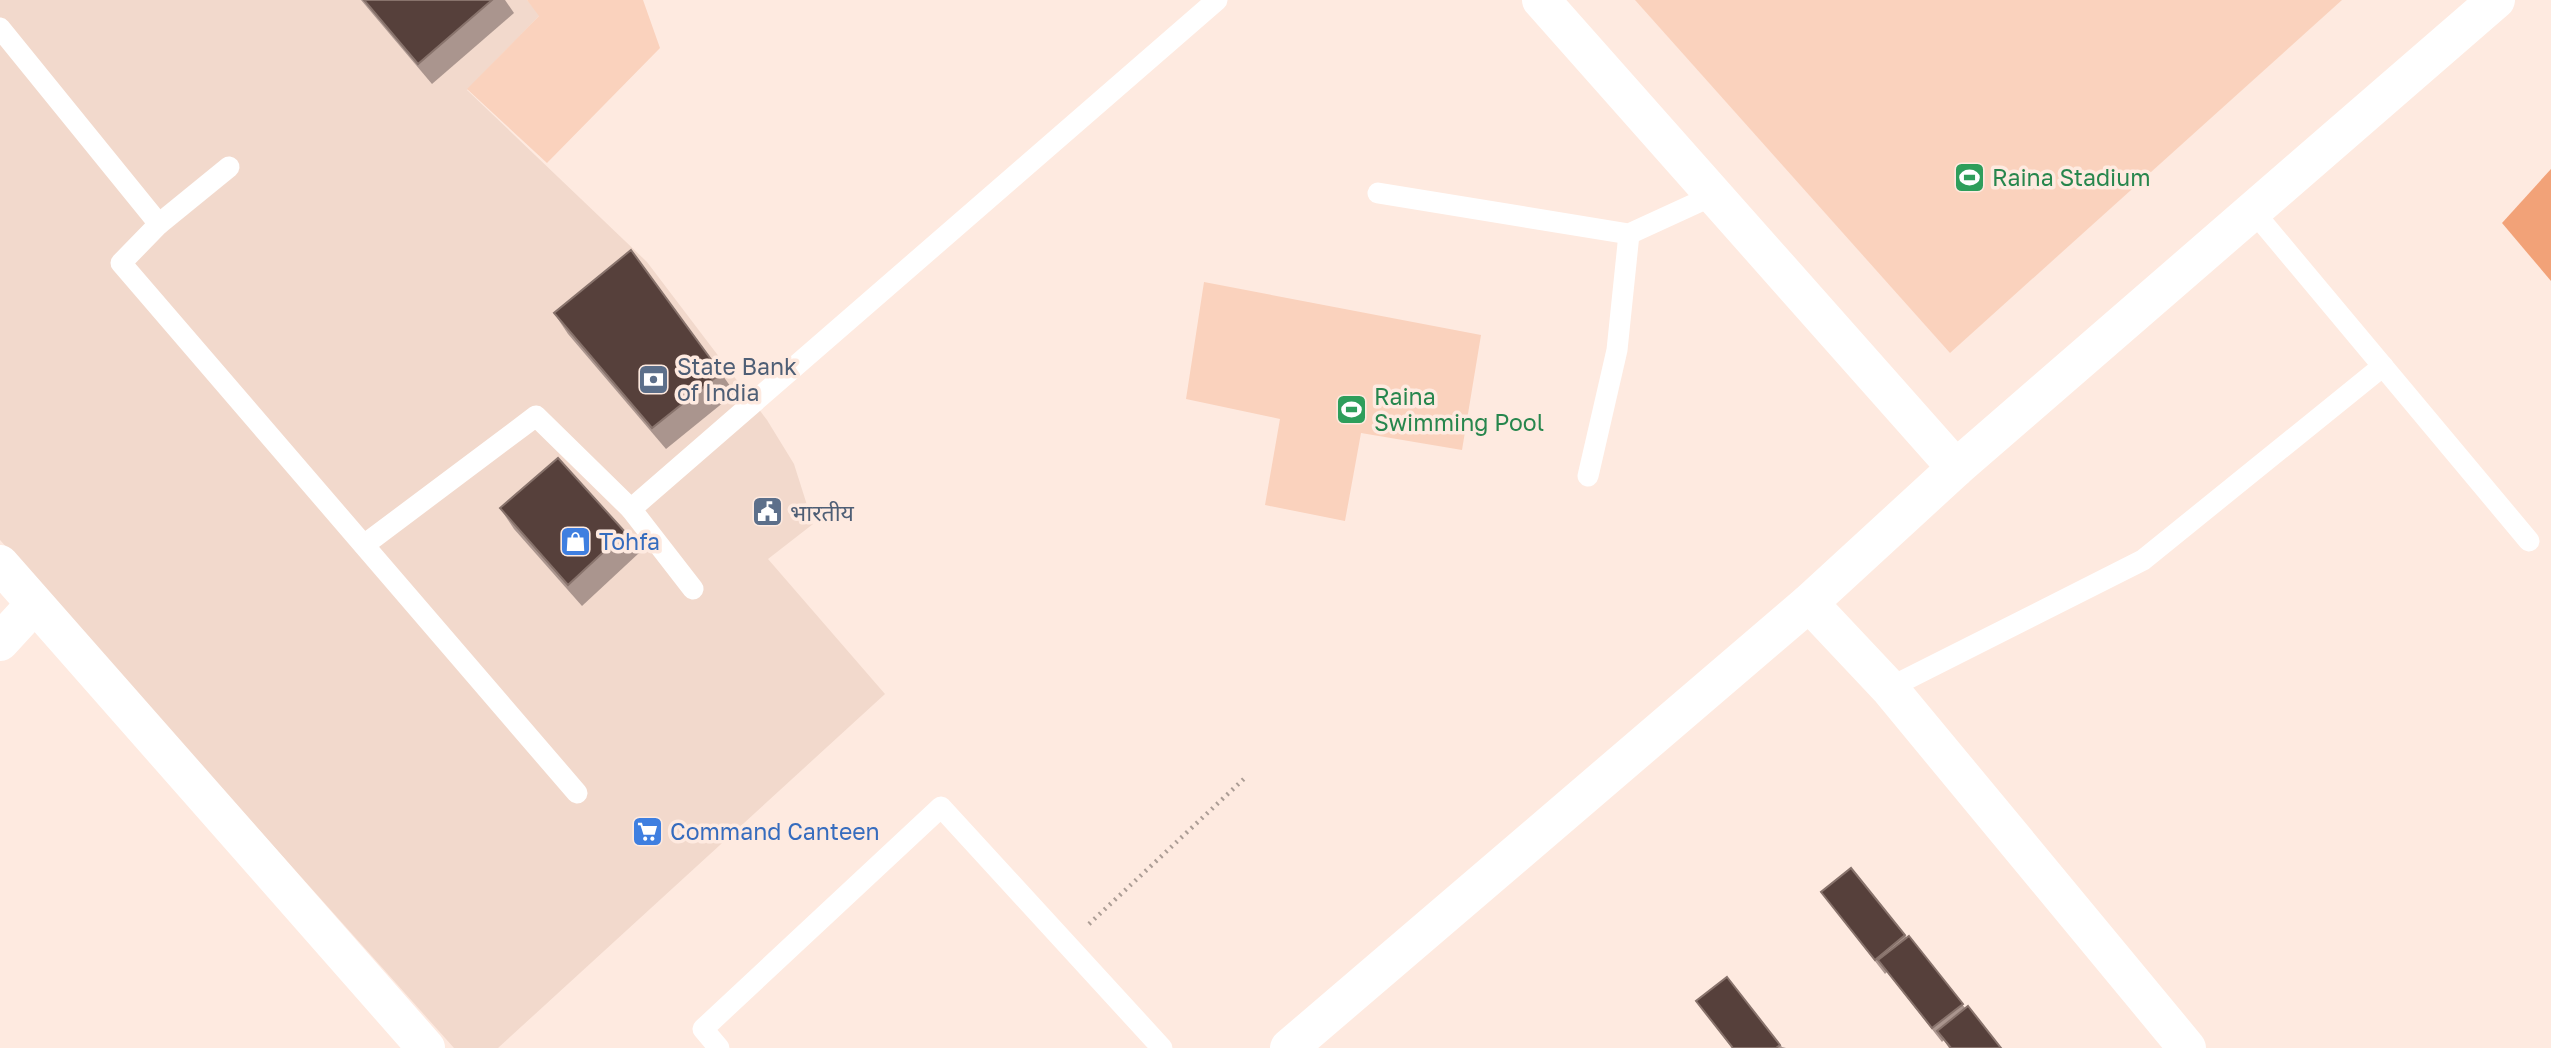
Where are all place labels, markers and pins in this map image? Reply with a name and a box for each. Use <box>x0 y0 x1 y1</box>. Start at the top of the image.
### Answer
sports icon: Raina Stadium <box>1952 160 1986 194</box>
place label: Raina Stadium <box>1992 163 2151 191</box>
place label: State Bank of India <box>677 352 797 406</box>
bank icon: State Bank of India <box>637 362 671 396</box>
place label: Raina Swimming Pool <box>1374 382 1544 436</box>
sports icon: Raina Swimming Pool <box>1334 392 1368 426</box>
public building icon: भारतीय <box>750 495 784 529</box>
place label: भारतीय <box>790 498 855 526</box>
shop icon: Tohfa <box>559 524 593 558</box>
place label: Tohfa <box>599 527 660 555</box>
supermarket icon: Command Canteen <box>630 814 664 848</box>
place label: Command Canteen <box>670 817 880 845</box>

